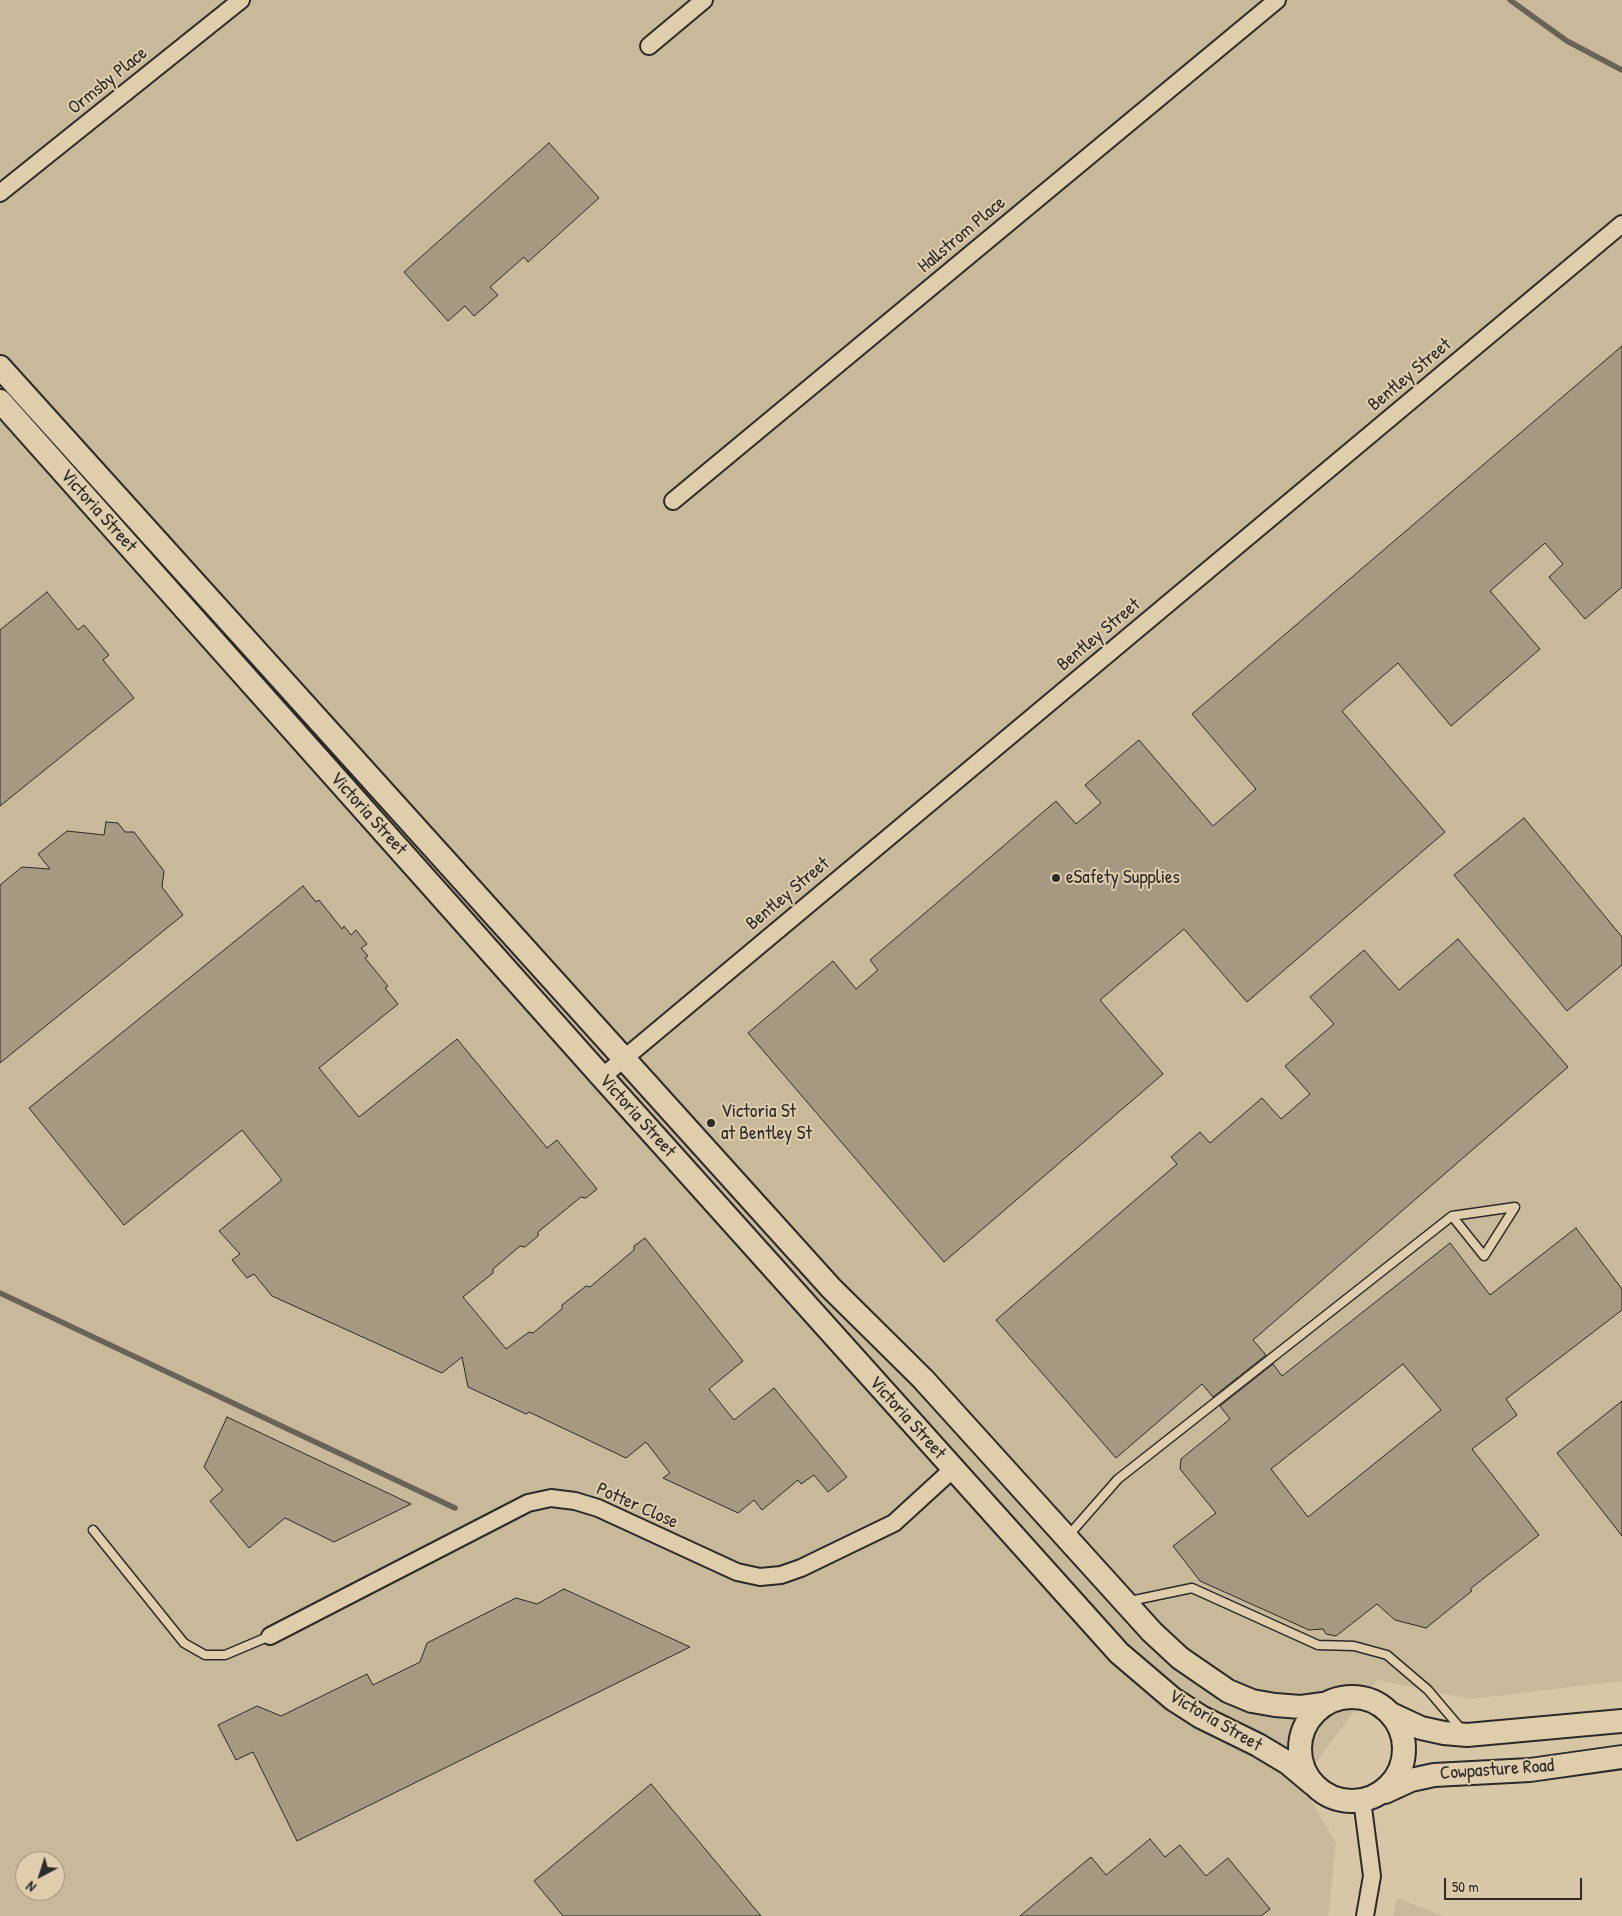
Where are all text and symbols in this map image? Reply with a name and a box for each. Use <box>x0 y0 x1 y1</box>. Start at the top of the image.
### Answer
street label: Ormsby Place <box>64 42 152 120</box>
street label: Hallstrom Place <box>914 192 1010 278</box>
street label: Bentley Street <box>1364 334 1456 416</box>
street label: Victoria Street <box>55 465 141 557</box>
street label: Bentley Street <box>1053 594 1145 676</box>
street label: Victoria Street <box>325 768 411 860</box>
street label: Bentley Street <box>742 853 834 935</box>
place label: eSafety Supplies <box>1066 867 1180 889</box>
marker: eSafety Supplies <box>1050 872 1062 884</box>
street label: Victoria Street <box>594 1070 680 1162</box>
place label: Victoria St at Bentley St <box>721 1101 812 1145</box>
marker: Victoria St at Bentley St <box>705 1117 717 1129</box>
street label: Victoria Street <box>864 1372 950 1464</box>
street label: Potter Close <box>593 1478 681 1534</box>
street label: Victoria Street <box>1164 1685 1266 1757</box>
street label: Cowpasture Road <box>1439 1755 1555 1785</box>
north arrow <box>15 1851 65 1901</box>
scale bar <box>1447 1868 1584 1900</box>
text: 50 m <box>1452 1876 1479 1897</box>
text: N <box>22 1877 40 1897</box>

